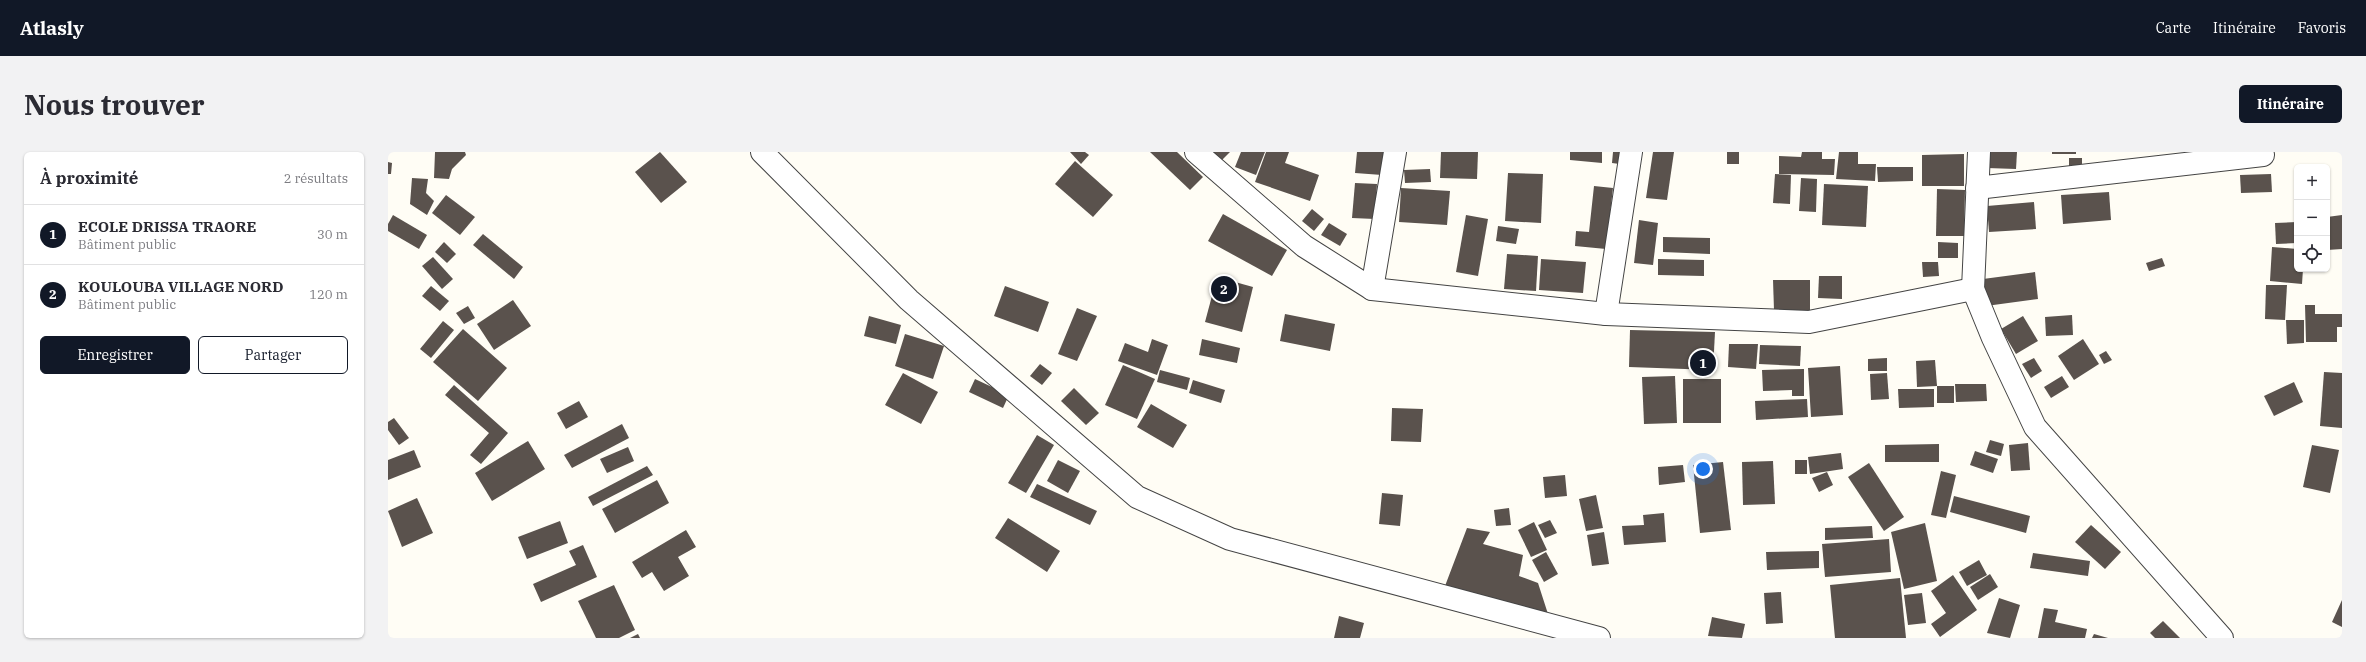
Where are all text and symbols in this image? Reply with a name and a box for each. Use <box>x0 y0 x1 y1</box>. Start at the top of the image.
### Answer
text: Atlasly <box>20 16 84 40</box>
text: Carte <box>2156 19 2191 37</box>
text: Itinéraire <box>2213 19 2276 37</box>
text: Favoris <box>2298 19 2346 37</box>
button: Itinéraire <box>2239 85 2342 123</box>
text: Nous trouver <box>24 86 205 123</box>
map controls <box>2294 164 2330 272</box>
button: + <box>2294 164 2330 200</box>
text: À proximité <box>40 167 138 189</box>
text: 2 résultats <box>284 170 348 187</box>
button: − <box>2294 200 2330 236</box>
text: ECOLE DRISSA TRAORE <box>78 217 256 236</box>
text: 1 <box>49 226 57 243</box>
text: 30 m <box>317 226 348 243</box>
text: Bâtiment public <box>78 236 176 253</box>
button: locate <box>2294 236 2330 272</box>
pin: 2 <box>1211 274 1237 304</box>
text: KOULOUBA VILLAGE NORD <box>78 277 283 296</box>
text: 2 <box>49 286 57 303</box>
text: 120 m <box>309 286 348 303</box>
text: Bâtiment public <box>78 296 176 313</box>
button: Enregistrer <box>40 336 190 374</box>
button: Partager <box>198 336 348 374</box>
pin: 1 <box>1690 348 1716 378</box>
your location <box>1693 459 1713 479</box>

